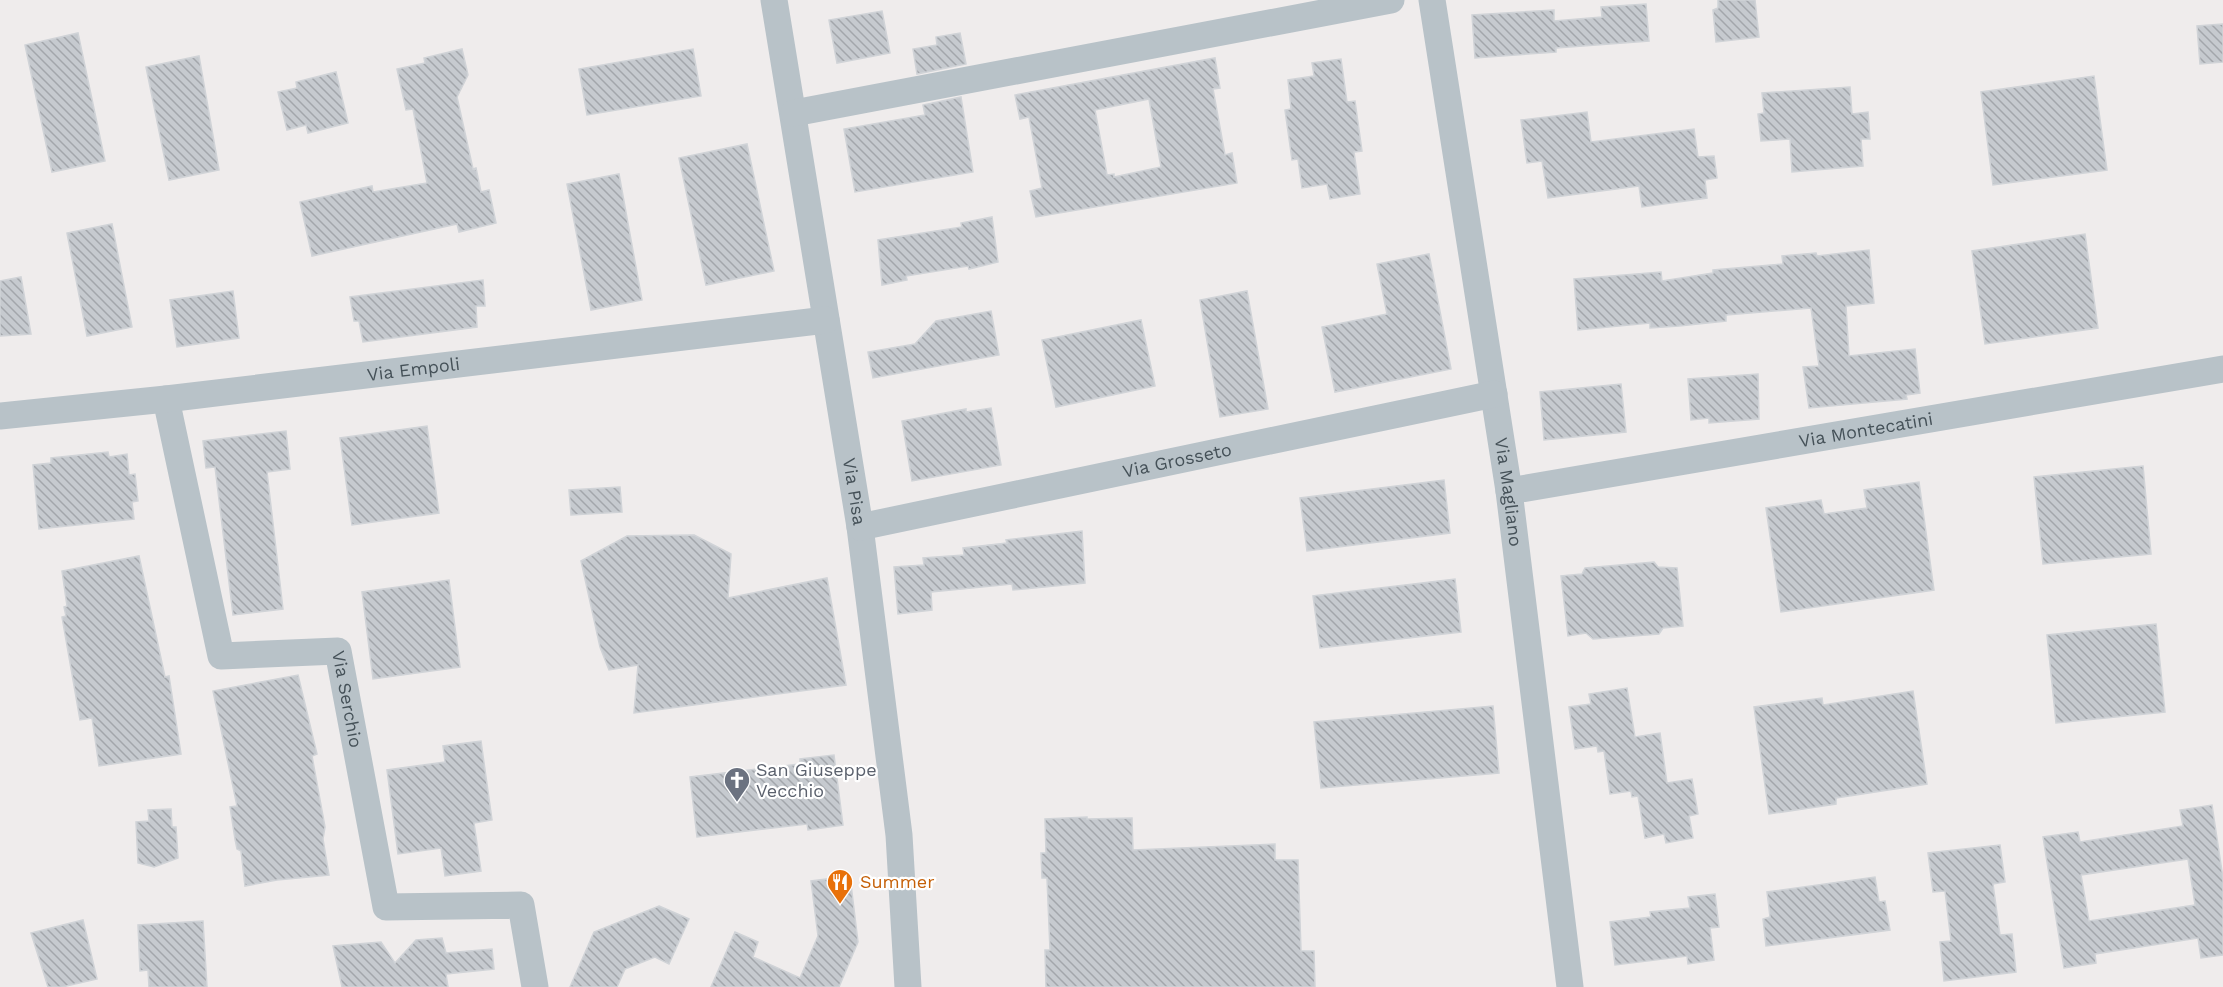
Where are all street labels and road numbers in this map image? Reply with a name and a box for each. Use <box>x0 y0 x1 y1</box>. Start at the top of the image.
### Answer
street label: Via Empoli <box>366 353 461 385</box>
street label: Via Montecatini <box>1797 408 1934 451</box>
street label: Via Magliano <box>1491 436 1527 548</box>
street label: Via Grosseto <box>1121 438 1233 482</box>
street label: Via Pisa <box>839 456 871 527</box>
street label: Via Serchio <box>328 649 367 749</box>

